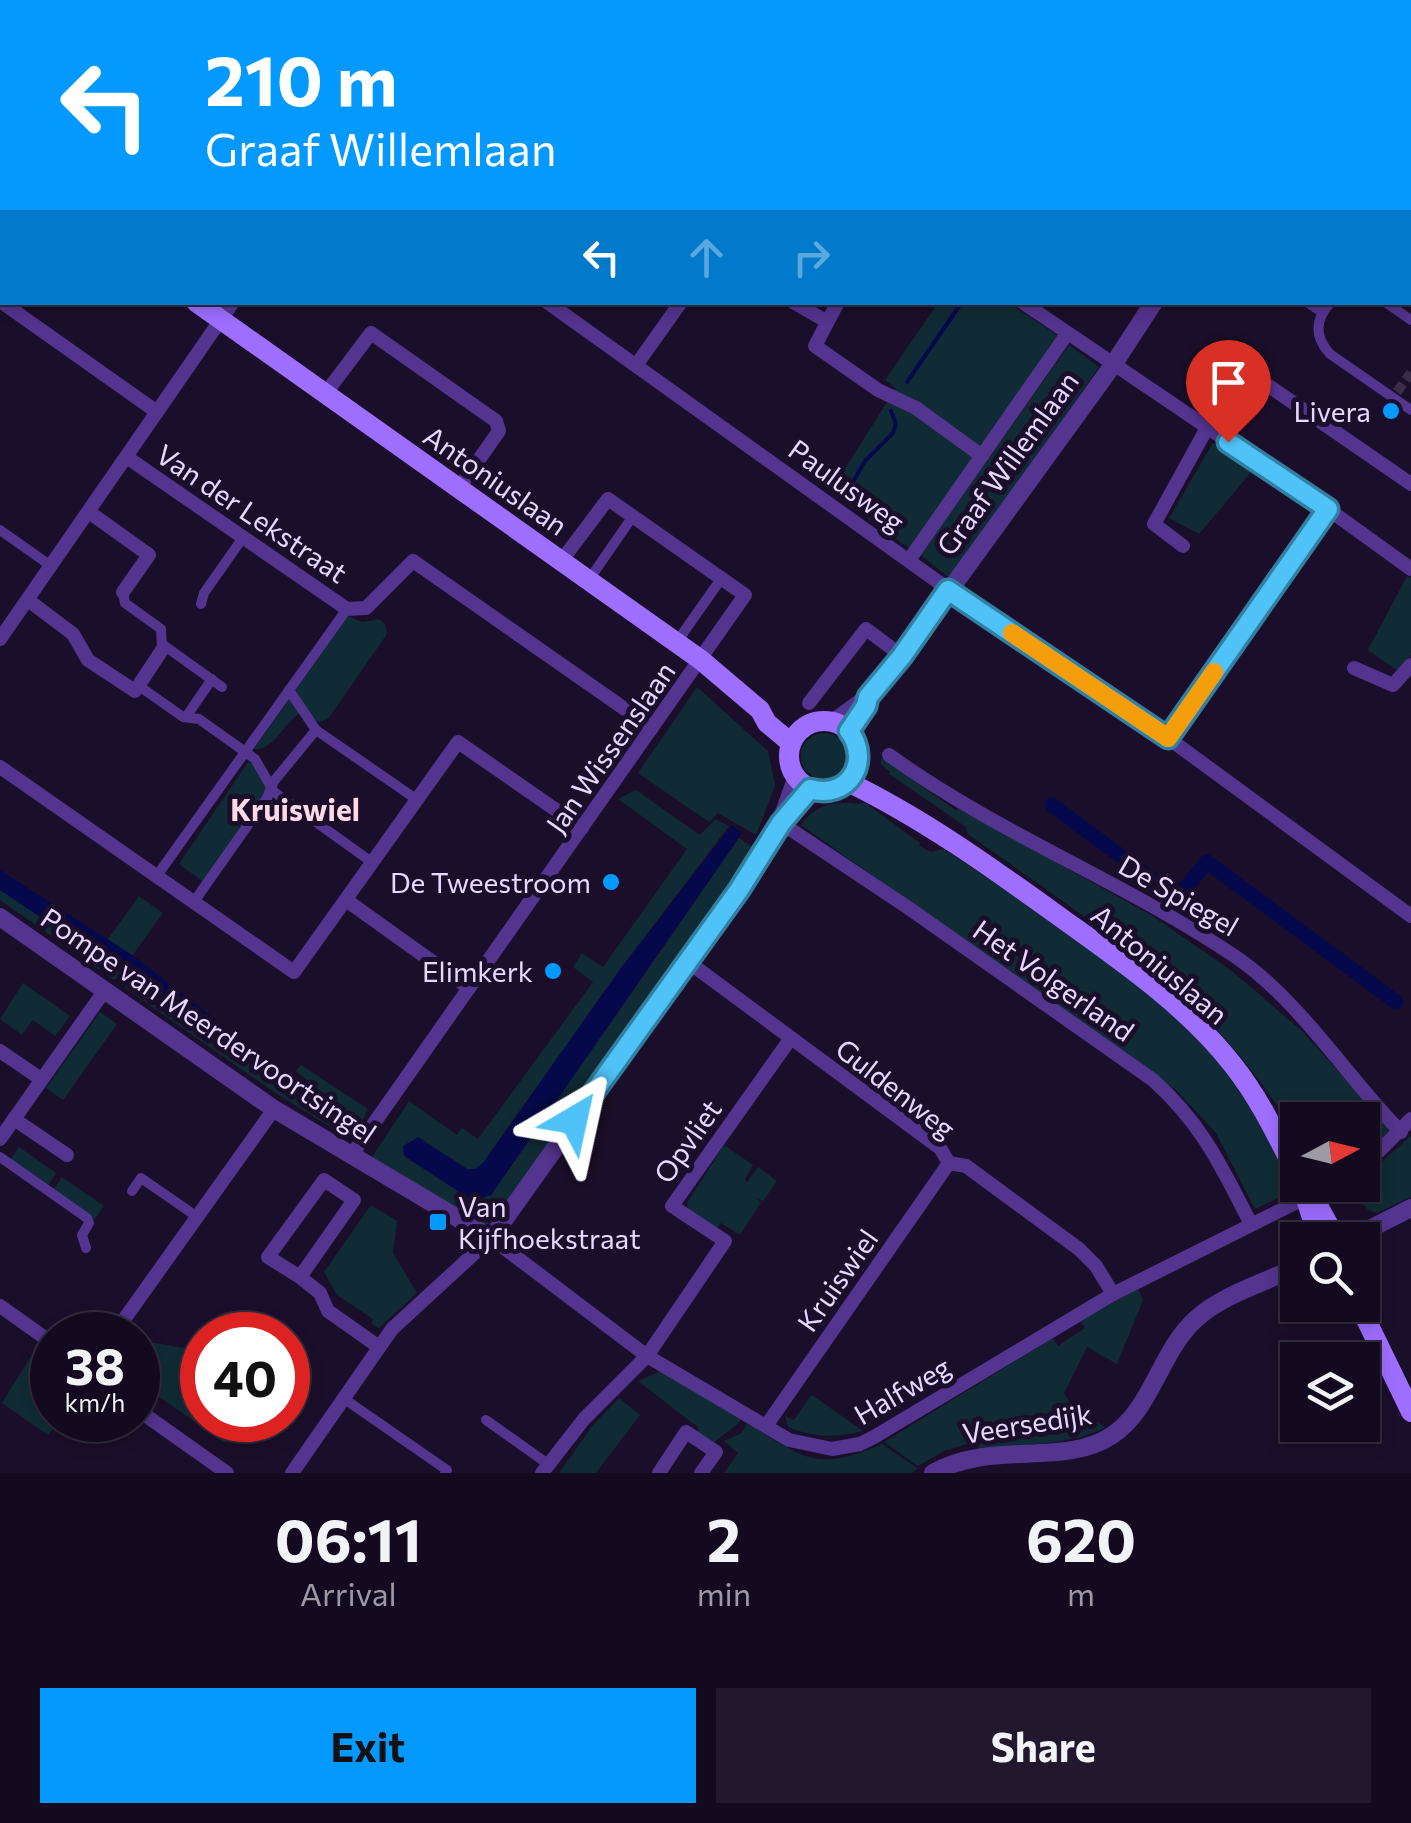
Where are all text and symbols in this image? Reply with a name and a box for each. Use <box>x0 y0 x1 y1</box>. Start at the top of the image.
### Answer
text: 210 m <box>205 35 397 120</box>
icon: left <box>40 40 170 170</box>
text: Graaf Willemlaan <box>205 120 557 175</box>
icon: left <box>574 230 629 285</box>
icon: ahead <box>679 230 734 285</box>
icon: right <box>784 230 839 285</box>
pin <box>1186 340 1271 443</box>
icon: arrive <box>1201 355 1256 410</box>
street label: Graaf Willemlaan <box>929 365 1085 561</box>
place label: Livera <box>1294 394 1371 428</box>
marker: Livera <box>1380 400 1402 422</box>
street label: Antoniuslaan <box>418 418 574 542</box>
street label: Paulusweg <box>782 432 912 538</box>
street label: Van der Lekstraat <box>150 437 354 589</box>
street label: Jan Wissenslaan <box>538 655 682 839</box>
district label: Kruiswiel <box>230 790 360 827</box>
street label: De Spiegel <box>1113 847 1245 943</box>
place label: De Tweestroom <box>390 865 591 899</box>
marker: De Tweestroom <box>600 871 622 893</box>
street label: Antoniuslaan <box>1085 897 1235 1031</box>
street label: Pompe van Meerdervoortsingel <box>35 900 383 1150</box>
street label: Het Volgerland <box>967 912 1141 1048</box>
place label: Elimkerk <box>422 954 533 988</box>
marker: Elimkerk <box>542 960 564 982</box>
street label: Guldenweg <box>830 1031 962 1145</box>
position arrow <box>522 1068 626 1172</box>
street label: Opvliet <box>646 1093 728 1189</box>
north arrow <box>1280 1102 1380 1202</box>
map controls <box>1280 1102 1380 1442</box>
place label: Van Kijfhoekstraat <box>458 1189 641 1255</box>
marker: Van Kijfhoekstraat <box>427 1211 449 1233</box>
street label: Kruiswiel <box>790 1222 884 1338</box>
button: search <box>1280 1222 1380 1322</box>
speed limit sign: 40 <box>180 1312 310 1442</box>
text: 38 <box>65 1334 125 1395</box>
button: layers <box>1280 1342 1380 1442</box>
street label: Halfweg <box>848 1349 956 1431</box>
text: km/h <box>65 1387 125 1417</box>
street label: Veersedijk <box>960 1396 1094 1450</box>
text: 06:11 <box>275 1501 422 1574</box>
text: 2 <box>707 1501 741 1574</box>
text: 620 <box>1026 1501 1136 1574</box>
text: Arrival <box>300 1573 397 1613</box>
text: min <box>697 1573 751 1613</box>
text: m <box>1067 1573 1095 1613</box>
button: Exit <box>40 1688 696 1803</box>
button: Share <box>716 1688 1371 1803</box>

